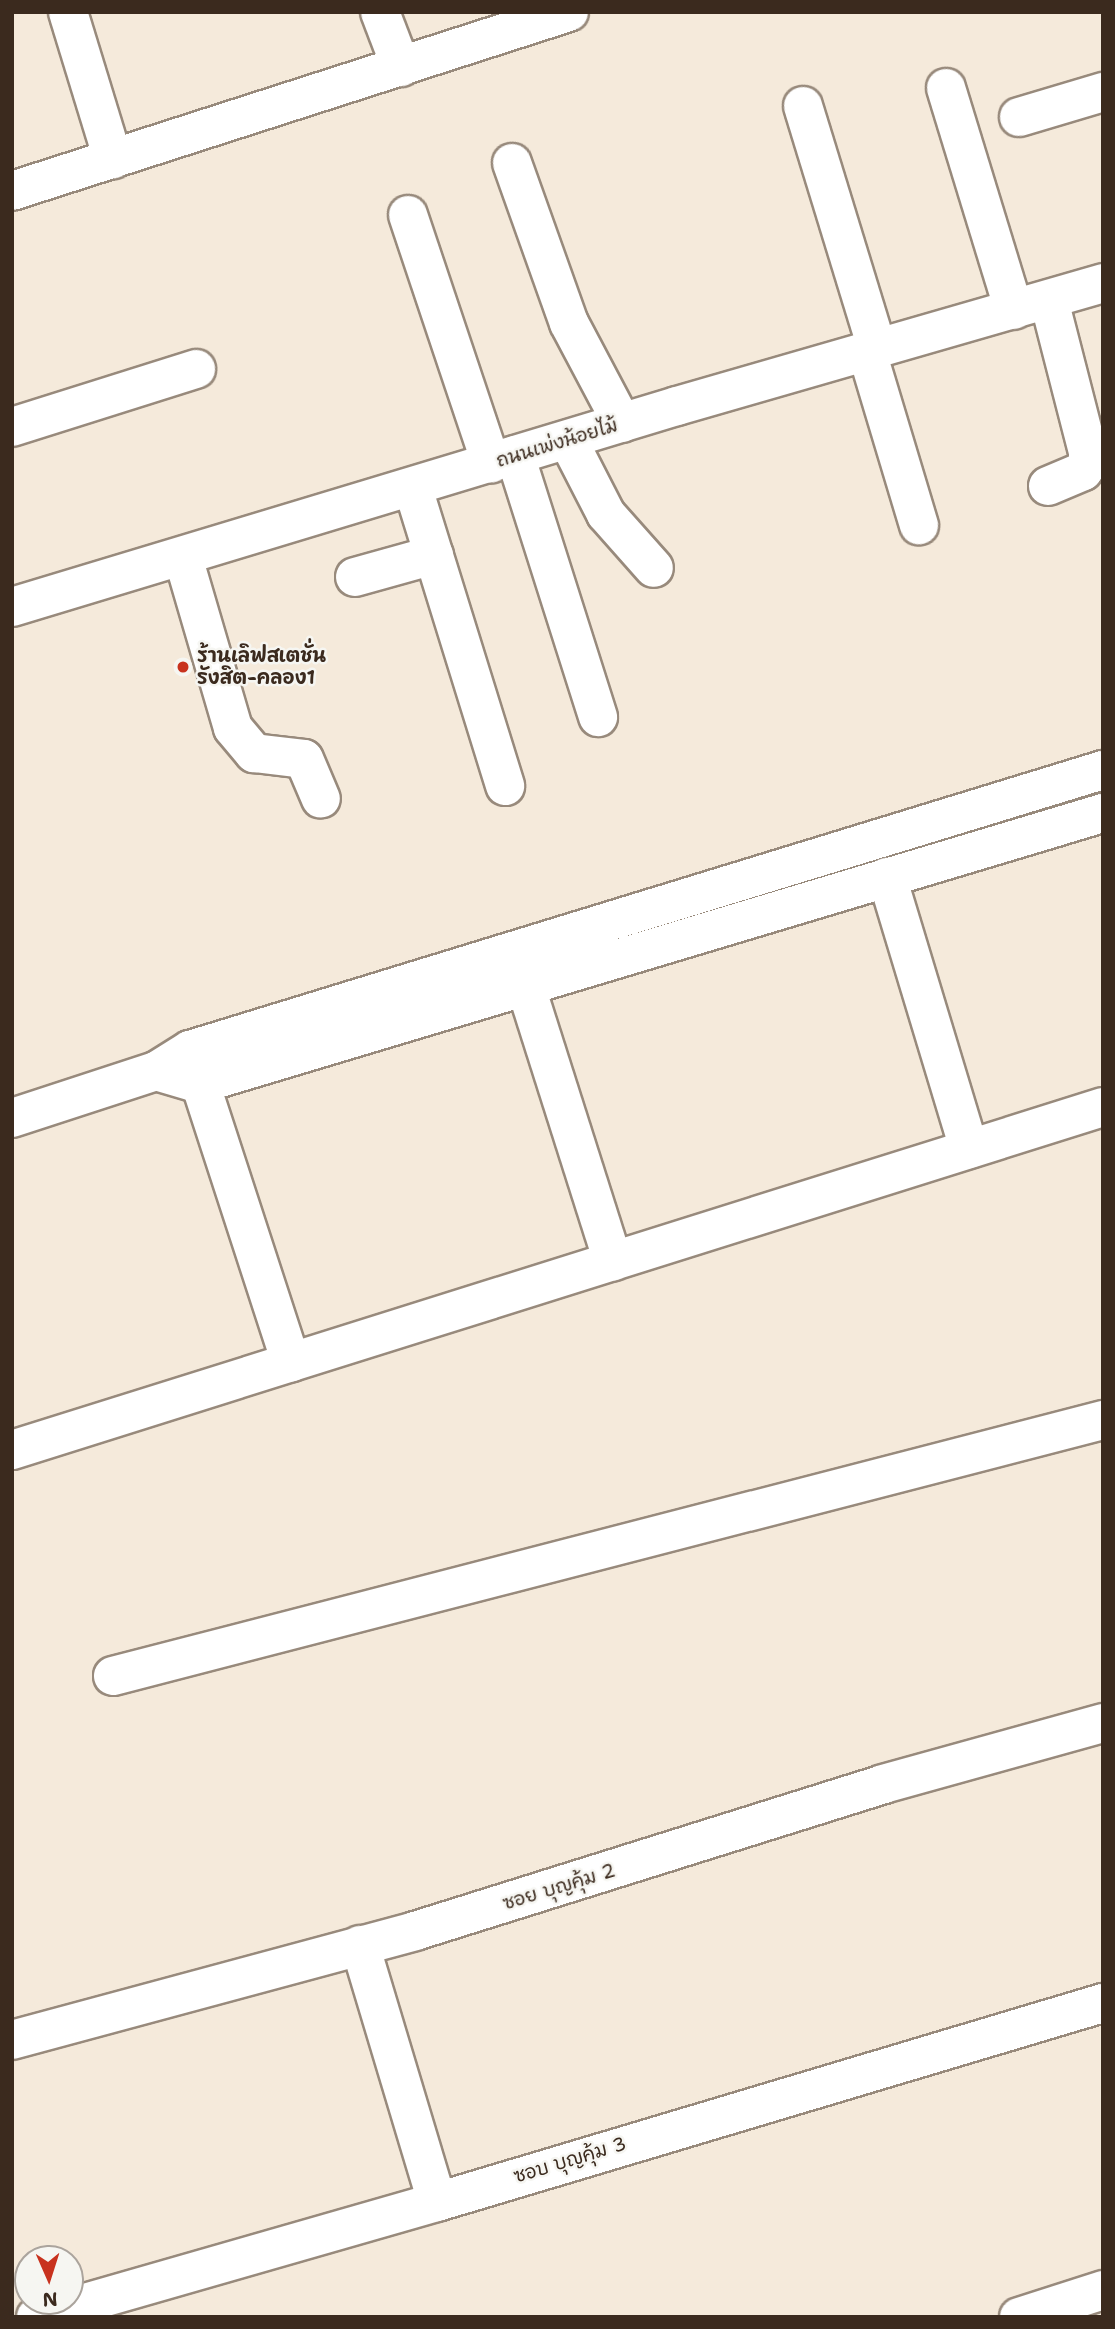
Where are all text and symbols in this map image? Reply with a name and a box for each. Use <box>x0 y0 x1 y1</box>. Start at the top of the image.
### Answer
street label: ถนนเพ่งน้อยไม้ <box>493 414 621 472</box>
place label: ร้านเลิฟสเตชั่น รังสิต-คลอง1 <box>197 645 326 689</box>
marker: ร้านเลิฟสเตชั่น รังสิต-คลอง1 <box>175 659 191 675</box>
street label: ซอย บุญคุ้ม 2 <box>500 1859 618 1915</box>
street label: ซอบ บุญคุ้ม 3 <box>511 2132 629 2188</box>
north arrow <box>14 2245 84 2315</box>
text: N <box>42 2287 58 2312</box>

